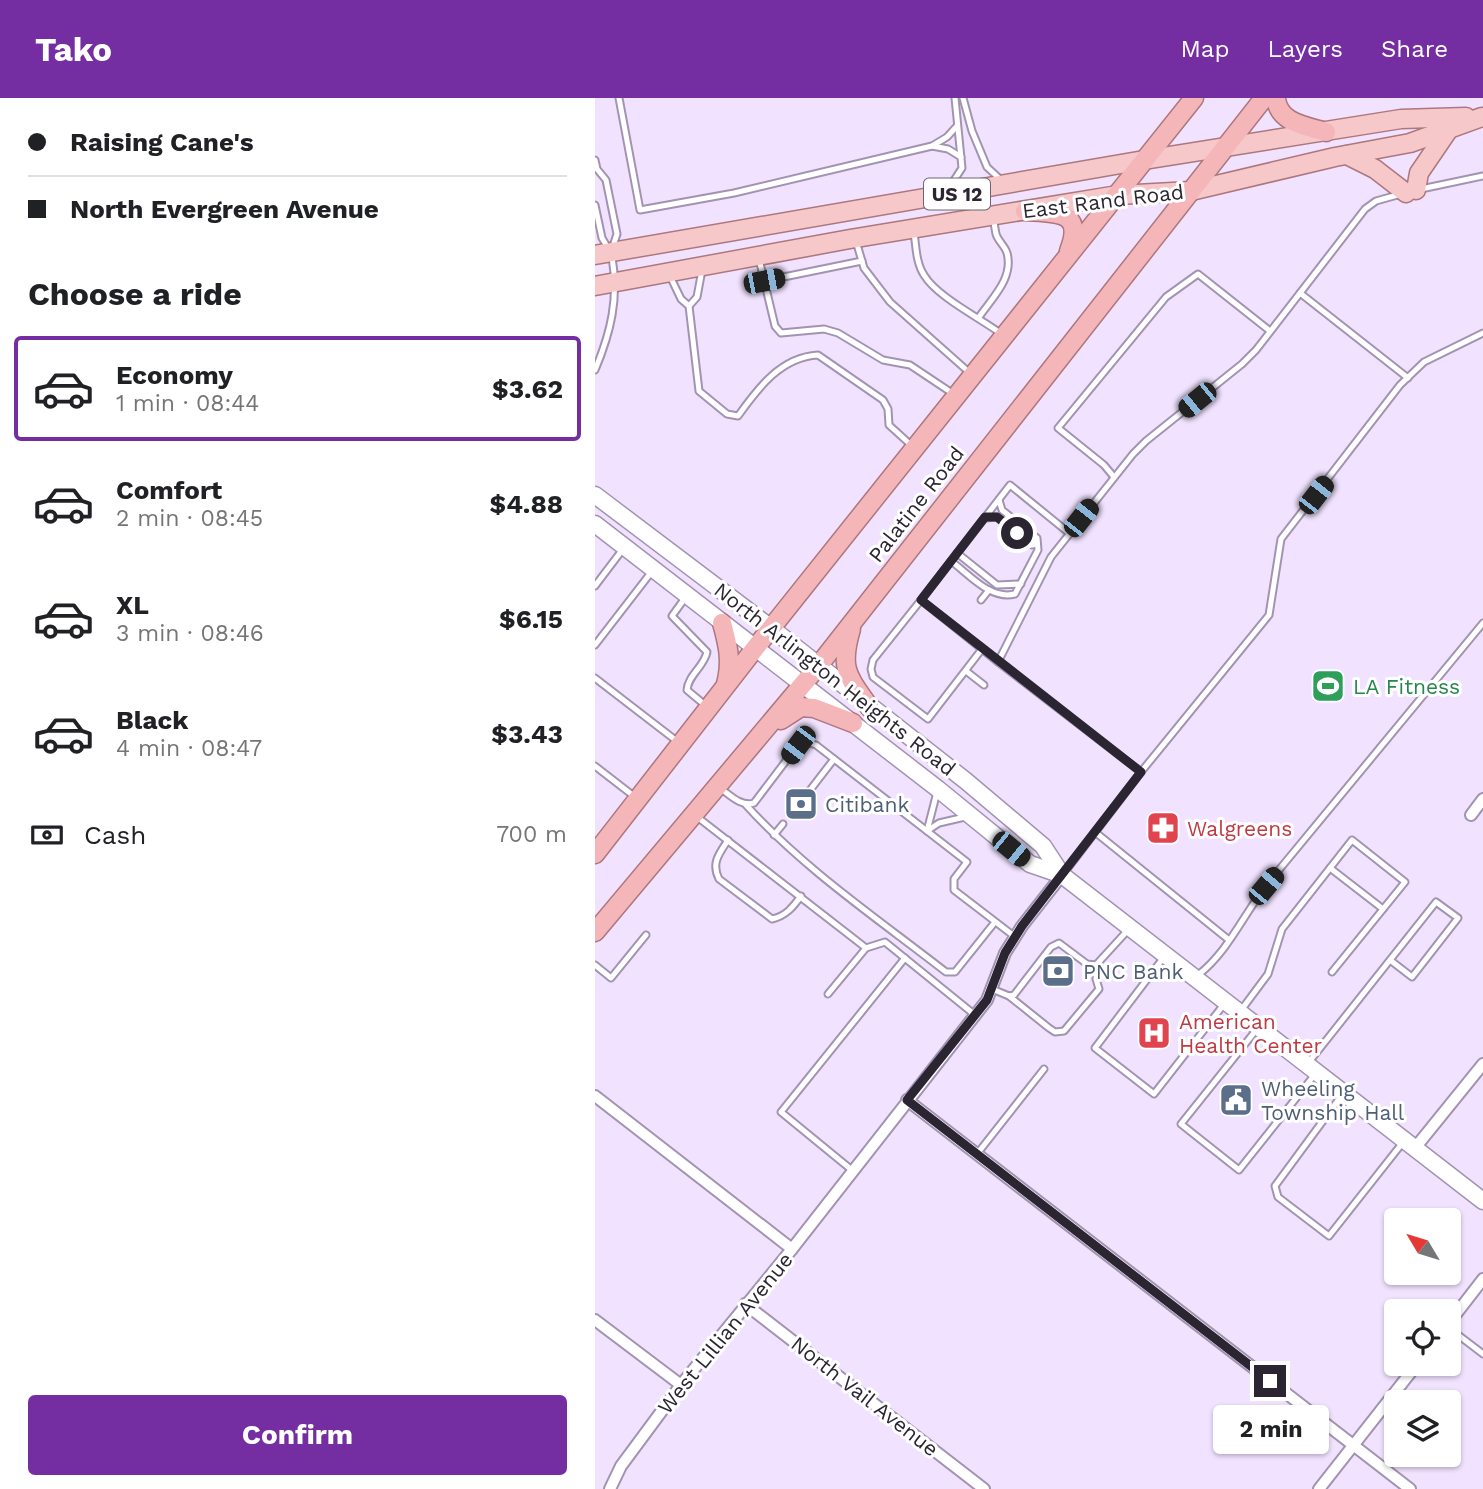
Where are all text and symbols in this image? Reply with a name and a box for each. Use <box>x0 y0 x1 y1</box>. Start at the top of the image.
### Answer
text: Tako <box>35 30 112 69</box>
text: Map <box>1181 35 1229 63</box>
text: Layers <box>1267 35 1343 63</box>
text: Share <box>1381 35 1448 63</box>
text: Raising Cane's <box>70 127 254 157</box>
road number: US 12 <box>924 178 990 209</box>
street label: East Rand Road <box>1021 179 1185 223</box>
text: North Evergreen Avenue <box>70 194 379 224</box>
car <box>742 267 787 295</box>
text: Choose a ride <box>28 275 242 313</box>
icon: car <box>32 357 95 420</box>
text: Economy <box>116 360 233 390</box>
text: $3.62 <box>492 374 563 404</box>
car <box>1175 379 1220 421</box>
text: 1 min · 08:44 <box>116 390 259 417</box>
street label: Palatine Road <box>863 441 969 567</box>
icon: car <box>32 472 95 535</box>
car <box>1295 472 1338 518</box>
text: Comfort <box>116 475 222 505</box>
text: $4.88 <box>490 489 563 519</box>
car <box>1060 495 1103 541</box>
text: 2 min · 08:45 <box>116 505 263 532</box>
route start <box>1001 517 1033 549</box>
street label: North Arlington Heights Road <box>709 577 961 781</box>
icon: car <box>32 587 95 650</box>
text: XL <box>116 590 149 620</box>
text: $6.15 <box>499 604 563 634</box>
text: 3 min · 08:46 <box>116 620 264 647</box>
sports icon: LA Fitness <box>1309 667 1347 705</box>
place label: LA Fitness <box>1353 674 1460 699</box>
icon: car <box>32 702 95 765</box>
text: Black <box>116 705 188 735</box>
text: $3.43 <box>491 719 563 749</box>
car <box>777 722 820 768</box>
text: 4 min · 08:47 <box>116 735 262 762</box>
bank icon: Citibank <box>782 785 820 823</box>
place label: Citibank <box>825 792 909 817</box>
pharmacy icon: Walgreens <box>1144 809 1182 847</box>
icon: cash <box>28 816 66 854</box>
place label: Walgreens <box>1187 816 1292 841</box>
text: Cash <box>84 820 146 850</box>
text: 700 m <box>496 821 567 848</box>
car <box>989 828 1034 870</box>
car <box>1245 863 1288 909</box>
bank icon: PNC Bank <box>1039 952 1077 990</box>
place label: PNC Bank <box>1083 959 1183 984</box>
place label: American Health Center <box>1179 1009 1323 1058</box>
hospital icon: American Health Center <box>1135 1014 1173 1052</box>
place label: Wheeling Township Hall <box>1261 1076 1405 1125</box>
public building icon: Wheeling Township Hall <box>1217 1081 1255 1119</box>
north arrow <box>1384 1208 1461 1284</box>
map controls <box>1384 1208 1461 1467</box>
street label: West Lillian Avenue <box>652 1247 798 1419</box>
button: locate <box>1384 1299 1461 1376</box>
street label: North Vail Avenue <box>786 1331 944 1461</box>
route end <box>1254 1365 1286 1397</box>
button: layers <box>1384 1390 1461 1467</box>
button: Confirm <box>28 1395 567 1475</box>
callout: 2 min <box>1212 1406 1328 1454</box>
text: 2 min <box>1240 1416 1302 1443</box>

